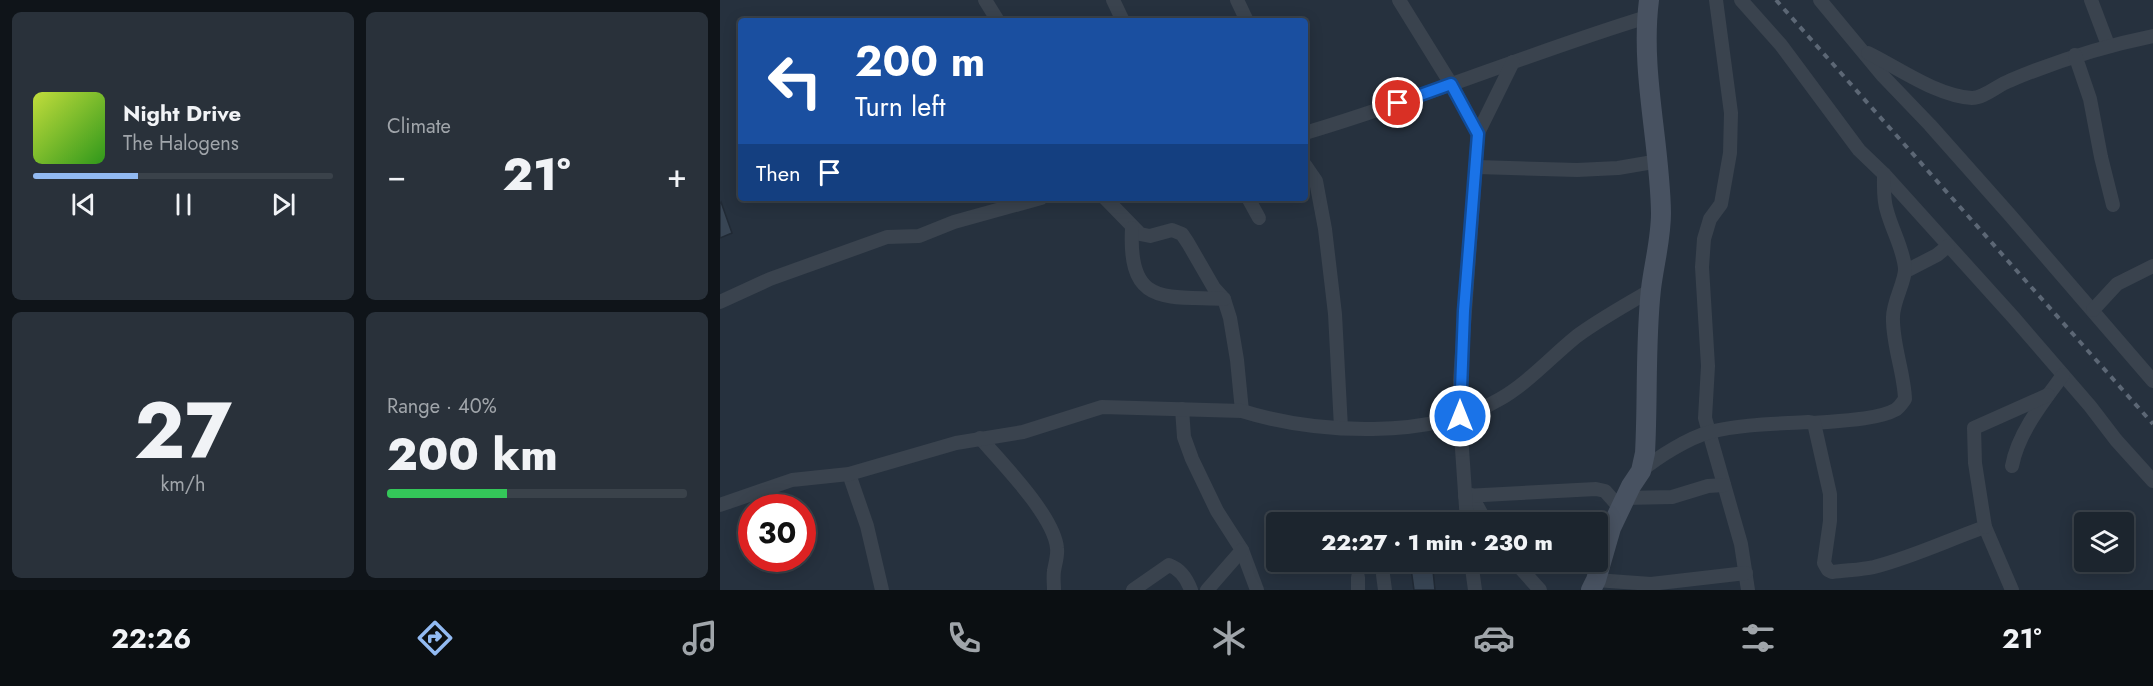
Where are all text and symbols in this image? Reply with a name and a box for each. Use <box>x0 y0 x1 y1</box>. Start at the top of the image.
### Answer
text: 200 m <box>855 31 985 92</box>
icon: left <box>756 42 834 120</box>
pin <box>1372 77 1423 128</box>
icon: arrive <box>1381 86 1414 119</box>
text: Turn left <box>855 87 945 126</box>
text: Night Drive <box>123 97 241 129</box>
text: Climate <box>387 112 451 141</box>
text: The Halogens <box>123 129 239 158</box>
text: 21° <box>503 142 571 207</box>
text: − <box>387 152 406 199</box>
text: + <box>667 152 687 199</box>
icon: arrive <box>813 156 846 189</box>
text: Then <box>756 157 801 189</box>
icon: previous <box>67 188 100 221</box>
icon: pause <box>167 188 200 221</box>
icon: next <box>267 188 300 221</box>
text: 27 <box>134 375 232 487</box>
position arrow <box>1428 384 1492 448</box>
text: Range · 40% <box>387 392 497 421</box>
text: 200 km <box>387 422 558 487</box>
text: km/h <box>160 470 206 499</box>
speed limit sign: 30 <box>738 494 816 572</box>
map controls <box>2074 512 2134 572</box>
button: layers <box>2074 512 2134 572</box>
text: 22:27 · 1 min · 230 m <box>1321 526 1553 558</box>
icon: directions <box>414 617 456 659</box>
icon: music <box>679 617 721 659</box>
icon: phone <box>943 617 985 659</box>
icon: climate <box>1208 617 1250 659</box>
icon: car <box>1473 617 1515 659</box>
icon: filters <box>1737 617 1779 659</box>
text: 22:26 <box>111 619 191 658</box>
text: 21° <box>2002 619 2042 658</box>

